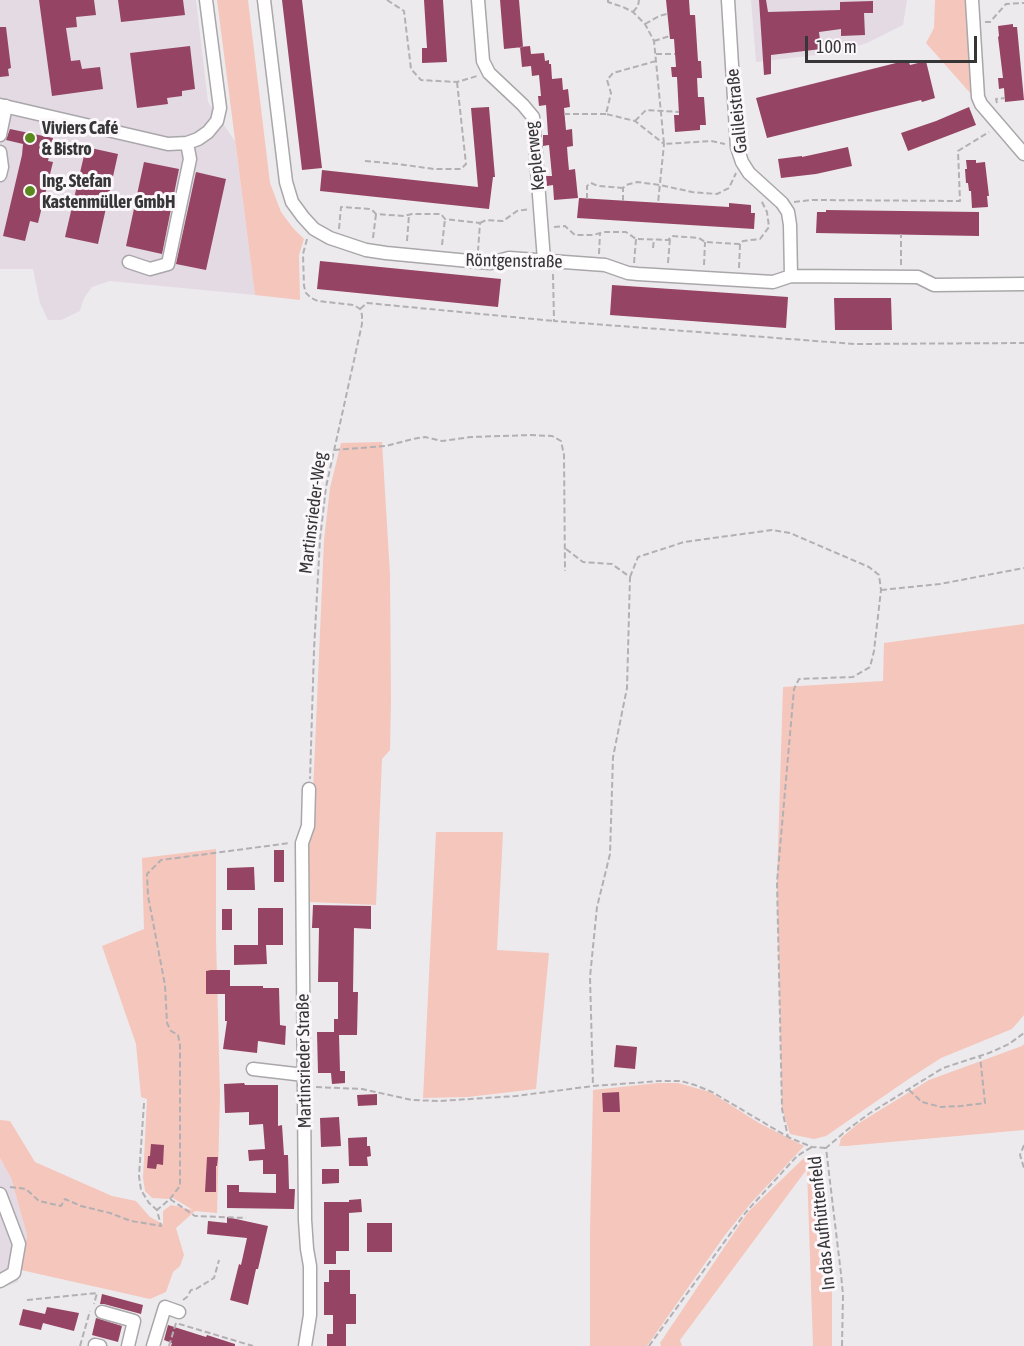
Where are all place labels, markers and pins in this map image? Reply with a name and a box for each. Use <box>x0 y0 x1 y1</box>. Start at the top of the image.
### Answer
place label: Viviers Café & Bistro <box>42 117 118 160</box>
marker: Viviers Café & Bistro <box>23 131 37 145</box>
place label: Ing. Stefan Kastenmüller GmbH <box>42 170 176 213</box>
marker: Ing. Stefan Kastenmüller GmbH <box>23 184 37 198</box>

